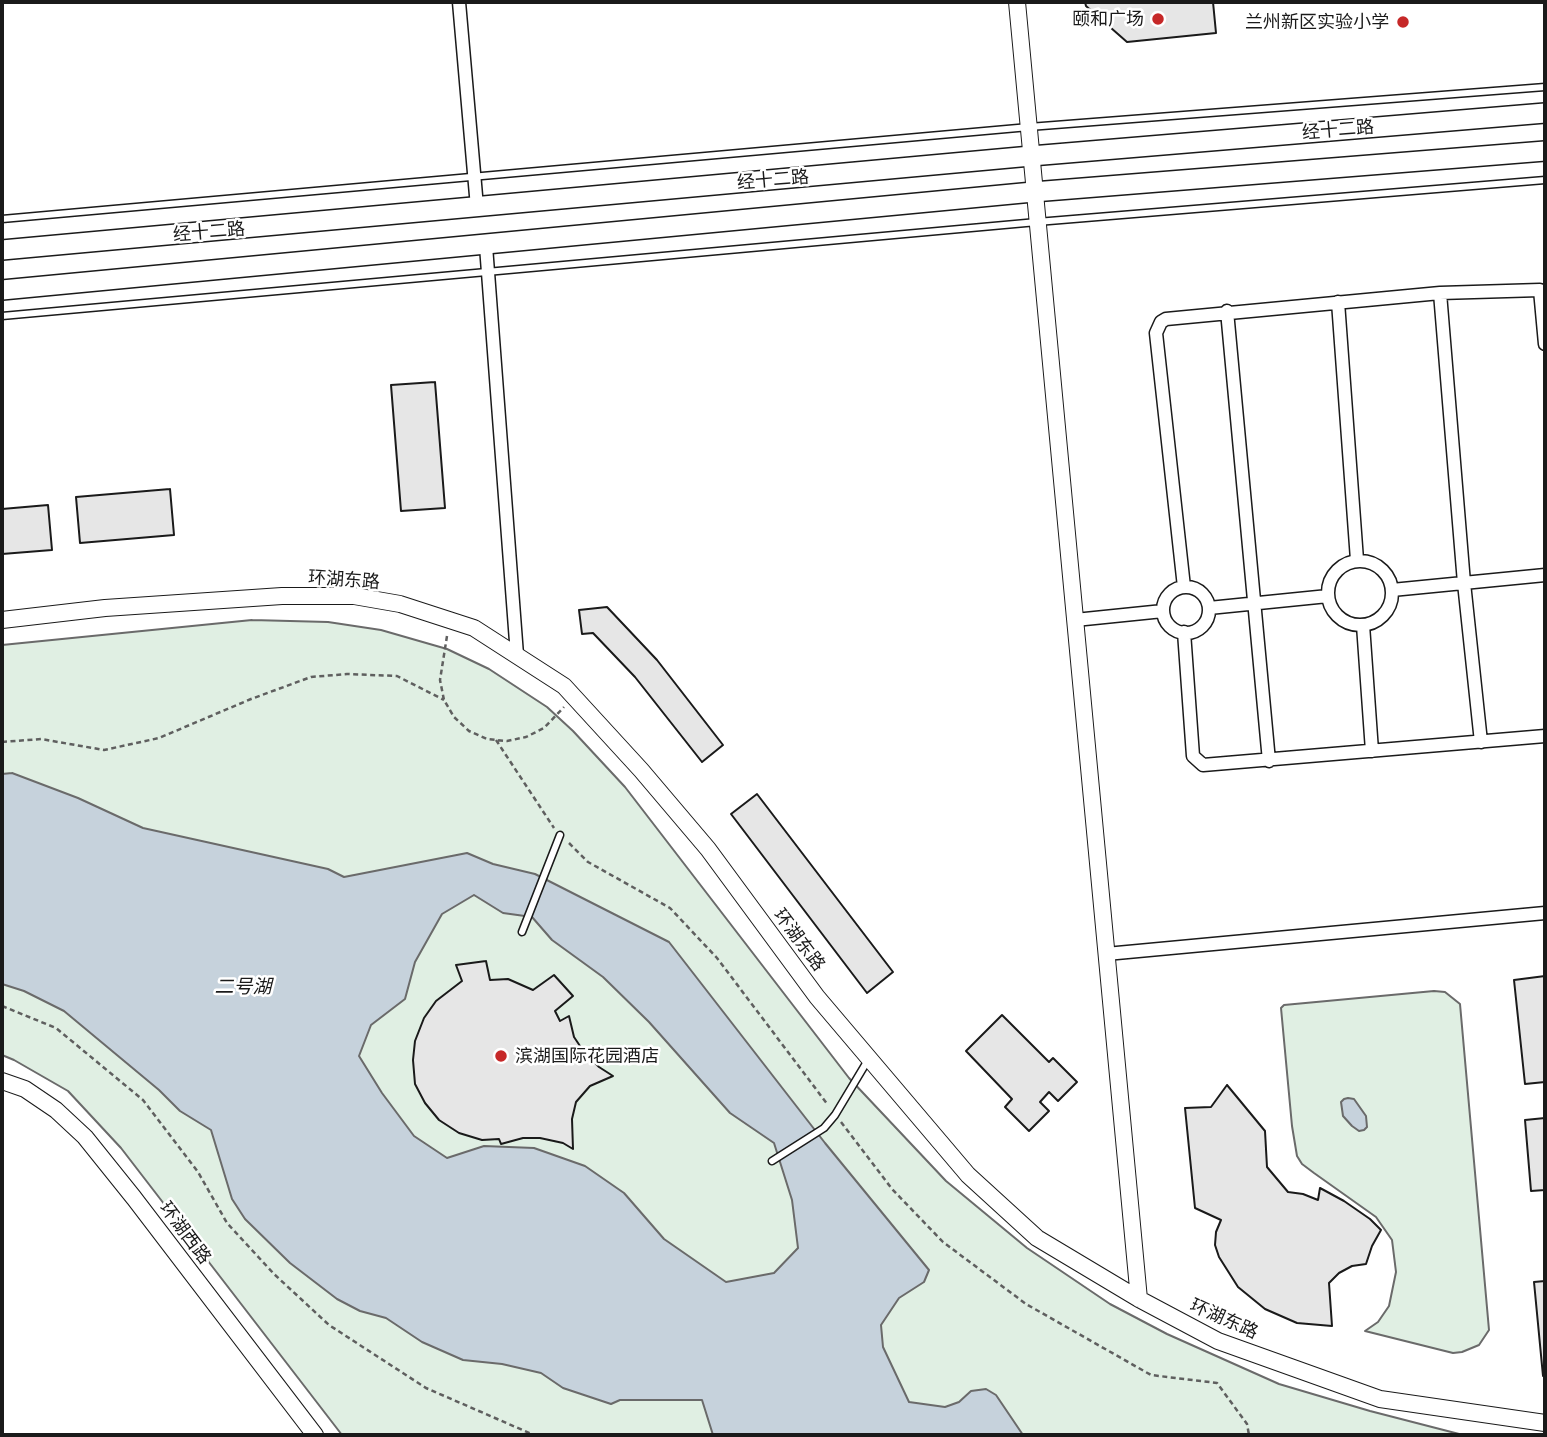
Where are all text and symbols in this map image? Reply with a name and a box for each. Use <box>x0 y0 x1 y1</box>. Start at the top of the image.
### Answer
place label: 颐和广场 <box>1072 8 1144 30</box>
marker: 颐和广场 <box>1150 11 1166 27</box>
place label: 兰州新区实验小学 <box>1245 11 1389 33</box>
marker: 兰州新区实验小学 <box>1395 14 1411 30</box>
street label: 经十二路 <box>1301 116 1375 144</box>
street label: 经十二路 <box>736 166 810 194</box>
street label: 经十二路 <box>172 218 246 246</box>
street label: 环湖东路 <box>307 567 381 593</box>
street label: 环湖东路 <box>769 905 829 975</box>
water label: 二号湖 <box>215 976 271 998</box>
place label: 滨湖国际花园酒店 <box>515 1045 659 1067</box>
marker: 滨湖国际花园酒店 <box>493 1048 509 1064</box>
street label: 环湖西路 <box>155 1198 215 1268</box>
street label: 环湖东路 <box>1187 1294 1261 1344</box>

